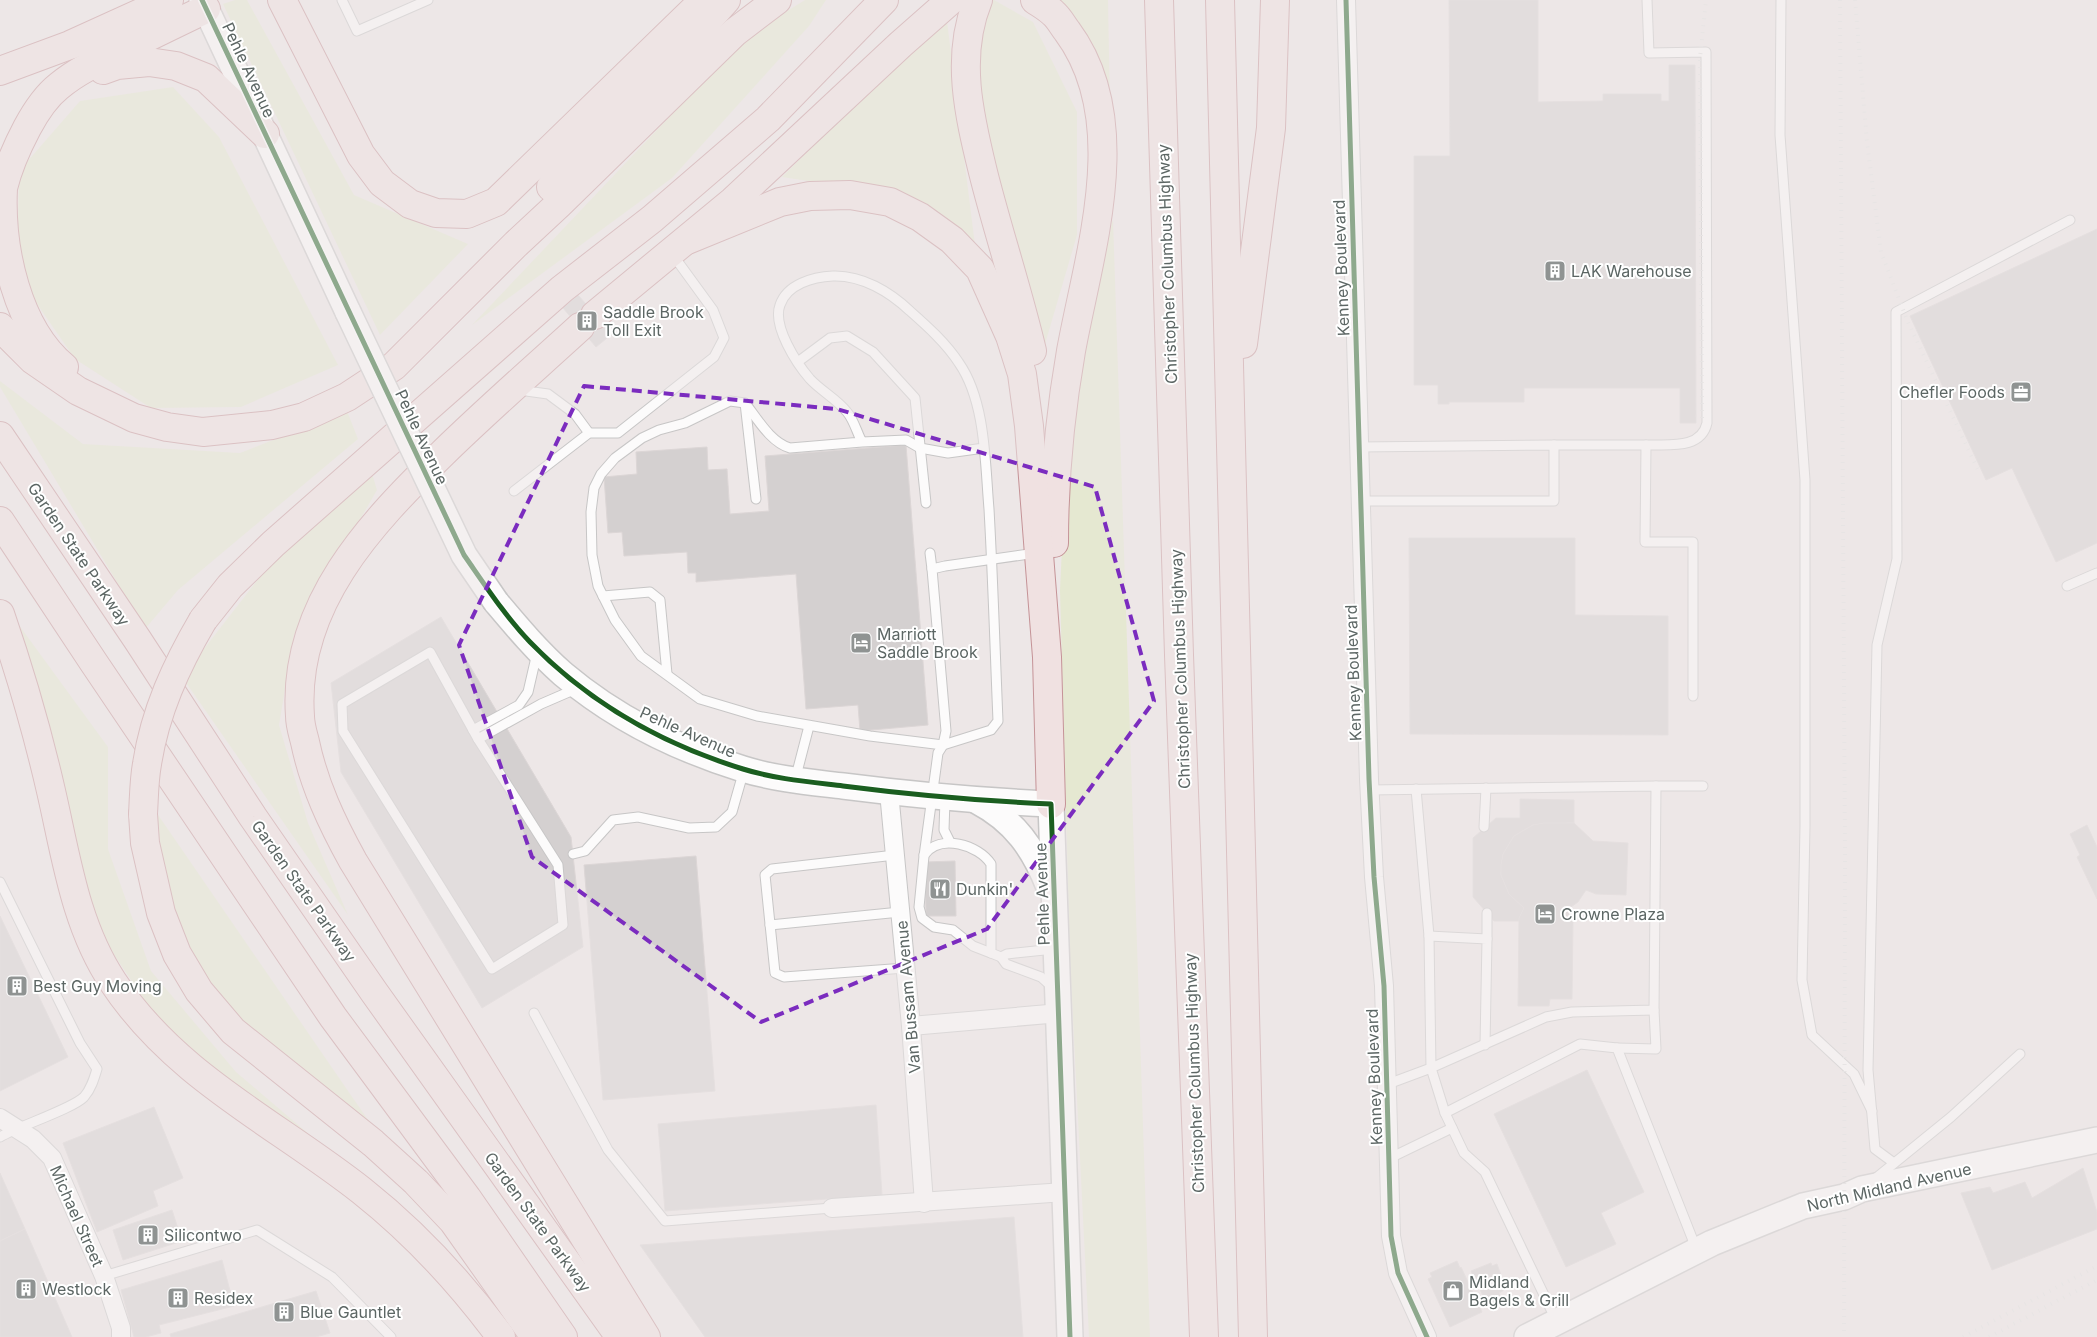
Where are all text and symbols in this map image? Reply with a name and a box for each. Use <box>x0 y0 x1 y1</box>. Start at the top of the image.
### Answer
street label: Pehle Avenue <box>218 19 280 121</box>
street label: Christopher Columbus Highway <box>1153 144 1181 384</box>
street label: Kenney Boulevard <box>1329 199 1353 337</box>
building icon: LAK Warehouse <box>1543 259 1567 283</box>
place label: LAK Warehouse <box>1571 261 1692 281</box>
place label: Saddle Brook Toll Exit <box>603 302 704 340</box>
building icon: Saddle Brook Toll Exit <box>575 309 599 333</box>
office icon: Chefler Foods <box>2009 380 2033 404</box>
place label: Chefler Foods <box>1899 382 2005 402</box>
street label: Pehle Avenue <box>391 386 453 488</box>
street label: Garden State Parkway <box>24 479 134 629</box>
street label: Christopher Columbus Highway <box>1166 549 1194 789</box>
street label: Kenney Boulevard <box>1341 604 1365 742</box>
place label: Marriott Saddle Brook <box>877 624 978 662</box>
hotel icon: Marriott Saddle Brook <box>849 631 873 655</box>
street label: Pehle Avenue <box>637 702 739 762</box>
street label: Garden State Parkway <box>248 816 360 966</box>
street label: Pehle Avenue <box>1030 842 1054 946</box>
restaurant icon: Dunkin' <box>928 877 952 901</box>
place label: Dunkin' <box>956 879 1013 899</box>
hotel icon: Crowne Plaza <box>1533 902 1557 926</box>
place label: Crowne Plaza <box>1561 904 1665 924</box>
street label: Van Bussam Avenue <box>891 920 925 1074</box>
street label: Christopher Columbus Highway <box>1180 953 1208 1193</box>
building icon: Best Guy Moving <box>5 974 29 998</box>
place label: Best Guy Moving <box>33 976 162 996</box>
street label: Kenney Boulevard <box>1362 1008 1386 1146</box>
street label: Garden State Parkway <box>480 1148 596 1296</box>
street label: North Midland Avenue <box>1805 1158 1973 1216</box>
street label: Michael Street <box>46 1162 108 1270</box>
building icon: Silicontwo <box>136 1223 160 1247</box>
place label: Silicontwo <box>164 1225 242 1245</box>
place label: Midland Bagels & Grill <box>1469 1272 1569 1310</box>
building icon: Westlock <box>14 1277 38 1301</box>
place label: Westlock <box>42 1279 112 1299</box>
shop icon: Midland Bagels & Grill <box>1441 1279 1465 1303</box>
building icon: Residex <box>166 1286 190 1310</box>
place label: Residex <box>194 1288 253 1308</box>
building icon: Blue Gauntlet <box>272 1300 296 1324</box>
place label: Blue Gauntlet <box>300 1302 401 1322</box>

